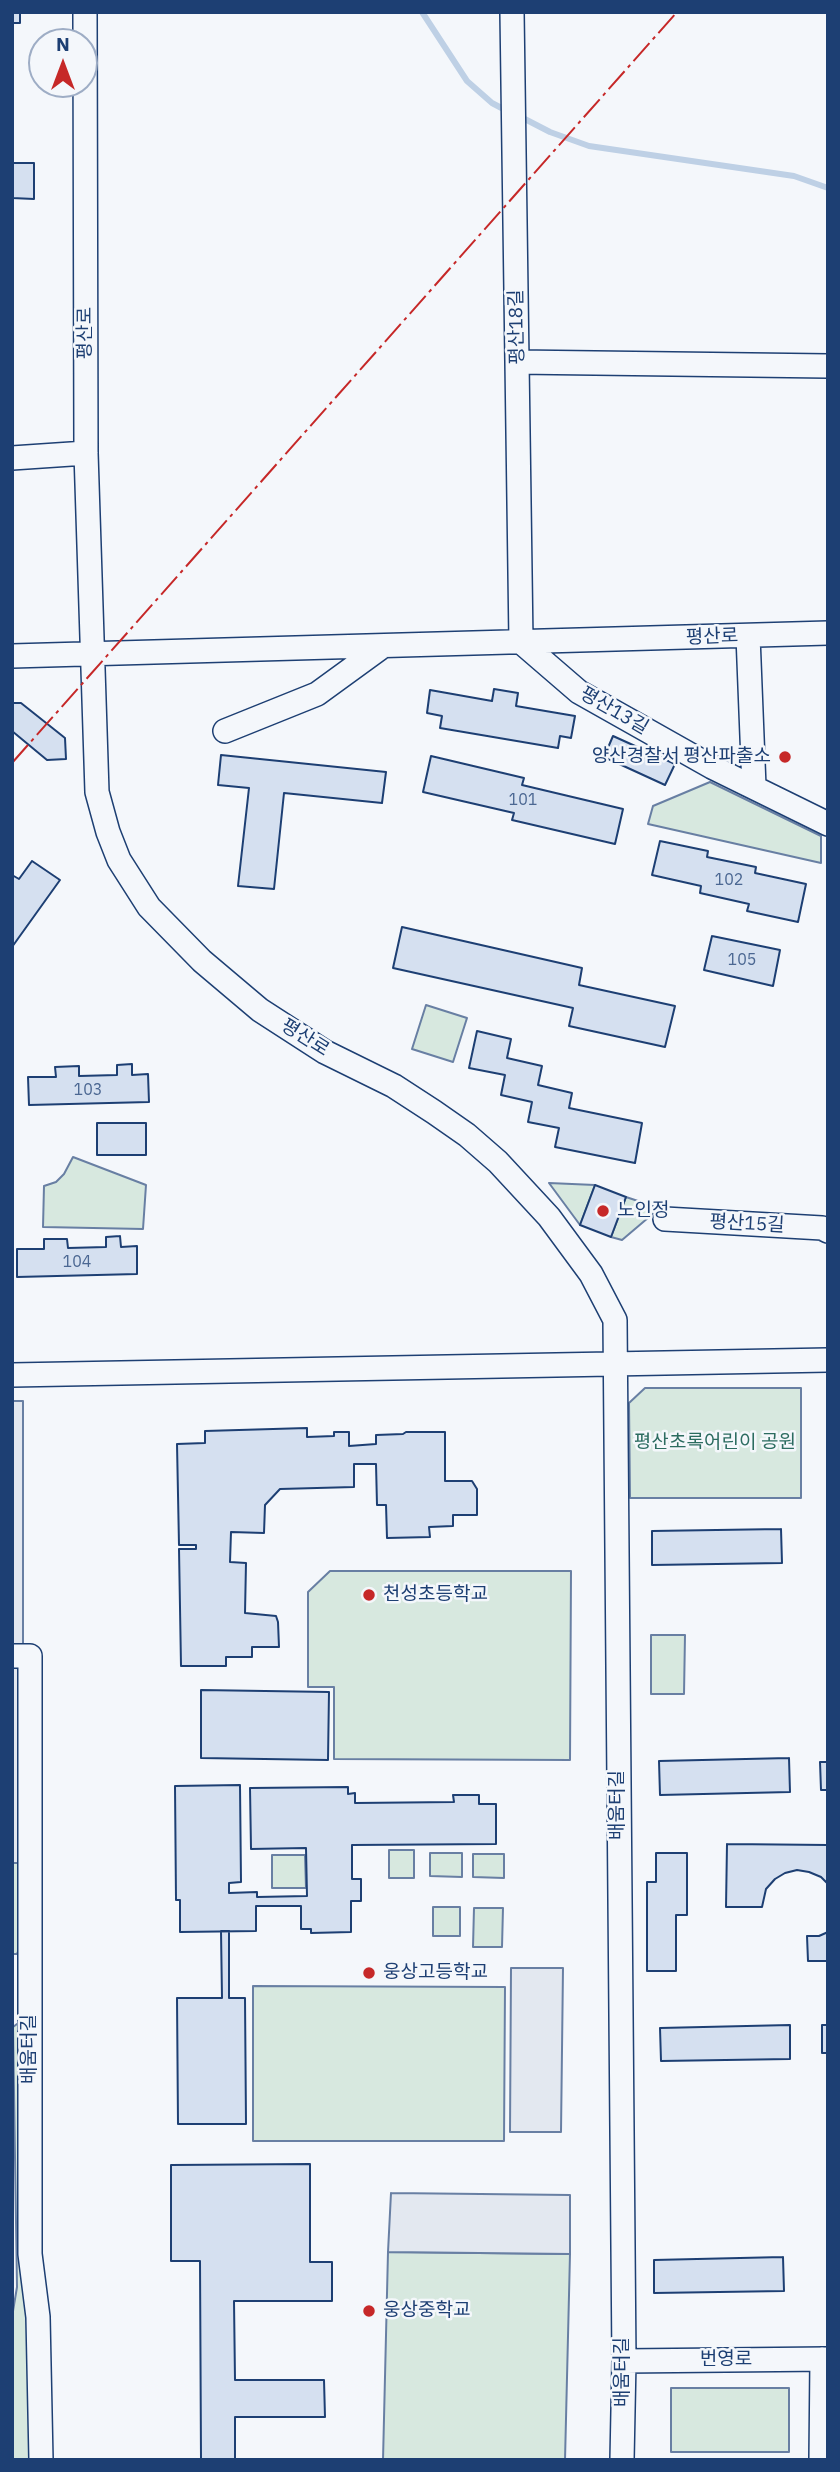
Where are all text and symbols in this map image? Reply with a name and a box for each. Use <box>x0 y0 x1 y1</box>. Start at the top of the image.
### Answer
north arrow <box>28 28 98 98</box>
text: N <box>56 32 70 56</box>
street label: 평산18길 <box>505 289 529 365</box>
street label: 평산로 <box>75 307 97 359</box>
street label: 평산로 <box>685 625 739 649</box>
street label: 평산13길 <box>576 682 652 740</box>
place label: 양산경찰서 평산파출소 <box>592 746 771 768</box>
marker: 양산경찰서 평산파출소 <box>777 749 793 765</box>
house number: 101 <box>509 790 537 810</box>
house number: 102 <box>715 870 743 890</box>
house number: 105 <box>728 950 756 970</box>
street label: 평산로 <box>277 1014 333 1062</box>
house number: 103 <box>74 1080 102 1100</box>
place label: 노인정 <box>617 1200 669 1222</box>
marker: 노인정 <box>595 1203 611 1219</box>
street label: 평산15길 <box>709 1211 785 1237</box>
house number: 104 <box>63 1252 91 1272</box>
park label: 평산초록어린이 공원 <box>634 1432 796 1454</box>
place label: 천성초등학교 <box>383 1584 488 1606</box>
marker: 천성초등학교 <box>361 1587 377 1603</box>
street label: 배움터길 <box>607 1770 629 1840</box>
place label: 웅상고등학교 <box>383 1962 488 1984</box>
marker: 웅상고등학교 <box>361 1965 377 1981</box>
street label: 배움터길 <box>19 2014 41 2084</box>
place label: 웅상중학교 <box>383 2300 470 2322</box>
marker: 웅상중학교 <box>361 2303 377 2319</box>
street label: 배움터길 <box>612 2337 634 2407</box>
street label: 번영로 <box>700 2349 752 2371</box>

